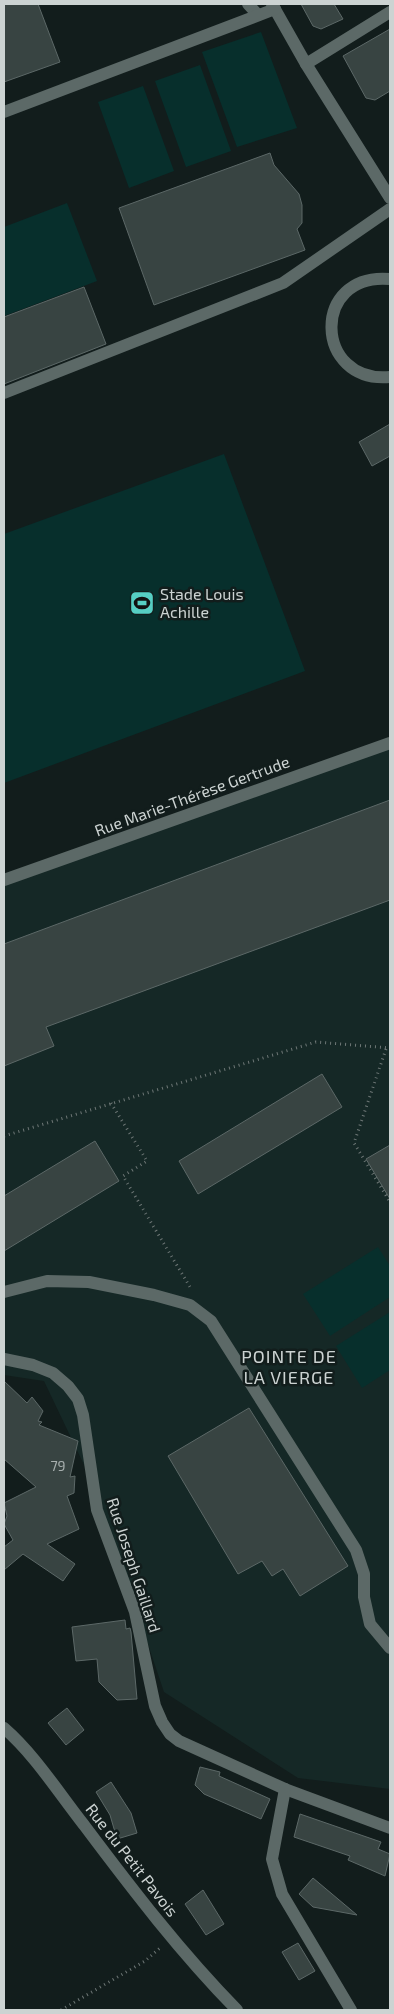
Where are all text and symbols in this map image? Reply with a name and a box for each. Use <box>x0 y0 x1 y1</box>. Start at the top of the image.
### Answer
place label: Stade Louis Achille <box>160 584 244 621</box>
sports icon: Stade Louis Achille <box>129 590 155 616</box>
street label: Rue Marie-Thérèse Gertrude <box>92 751 292 840</box>
district label: POINTE DE LA VIERGE <box>241 1345 337 1388</box>
house number: 79 <box>50 1457 66 1474</box>
street label: Rue Joseph Gaillard <box>104 1495 165 1635</box>
street label: Rue du Petit Pavois <box>82 1799 182 1920</box>

